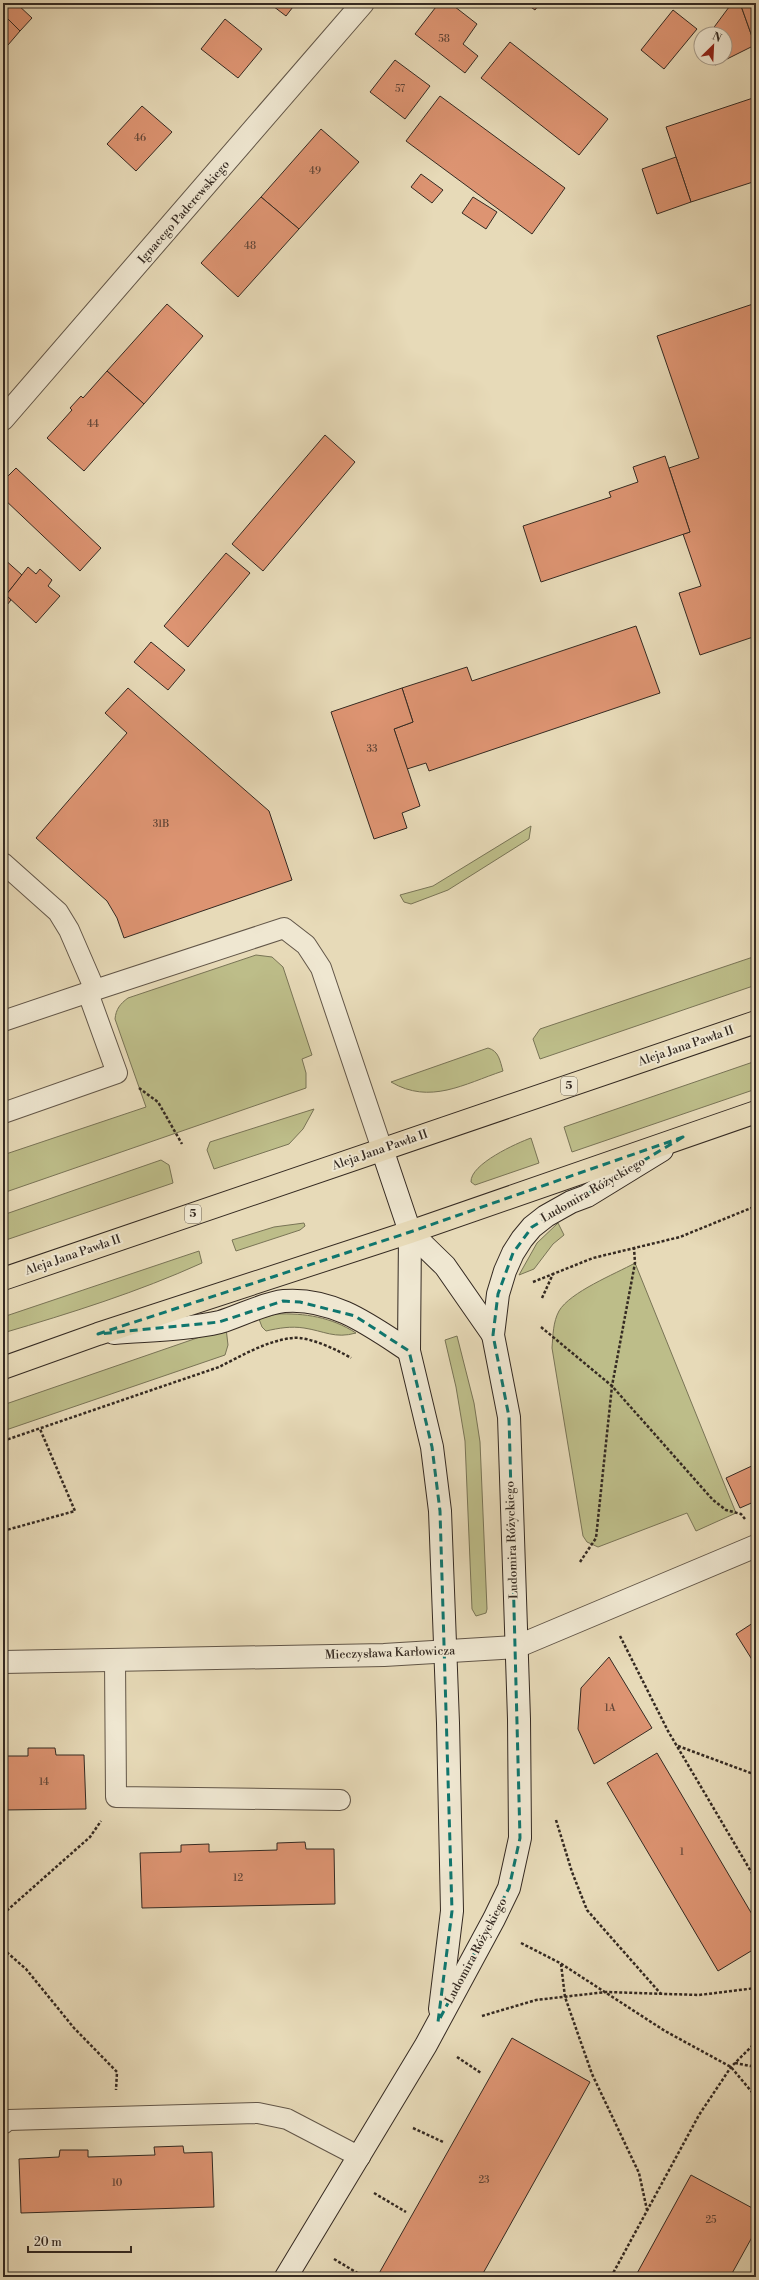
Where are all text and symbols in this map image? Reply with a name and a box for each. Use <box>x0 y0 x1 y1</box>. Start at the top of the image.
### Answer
north arrow <box>693 26 733 66</box>
text: N <box>710 30 724 46</box>
house number: 58 <box>438 33 450 45</box>
house number: 57 <box>395 83 405 95</box>
house number: 46 <box>134 132 146 144</box>
street label: Ignacego Paderewskiego <box>135 157 233 267</box>
house number: 49 <box>309 165 321 177</box>
house number: 48 <box>244 240 256 252</box>
house number: 44 <box>87 418 99 430</box>
house number: 33 <box>366 743 378 755</box>
house number: 31B <box>153 818 169 830</box>
street label: Aleja Jana Pawła II <box>635 1022 736 1070</box>
road number: 5 <box>561 1077 577 1095</box>
street label: Aleja Jana Pawła II <box>329 1126 430 1174</box>
street label: Ludomira Różyckiego <box>538 1154 648 1226</box>
road number: 5 <box>185 1205 201 1223</box>
street label: Aleja Jana Pawła II <box>22 1231 123 1279</box>
street label: Ludomira Różyckiego <box>502 1480 522 1599</box>
street label: Mieczysława Karłowicza <box>325 1643 456 1663</box>
house number: 1A <box>604 1702 617 1714</box>
house number: 14 <box>39 1776 49 1788</box>
house number: 1 <box>680 1846 685 1858</box>
house number: 12 <box>233 1872 243 1884</box>
street label: Ludomira Różyckiego <box>442 1895 510 2007</box>
house number: 23 <box>478 2174 490 2186</box>
house number: 10 <box>112 2177 123 2189</box>
house number: 25 <box>705 2214 717 2226</box>
scale bar <box>28 2228 131 2254</box>
text: 20 m <box>34 2235 62 2250</box>

